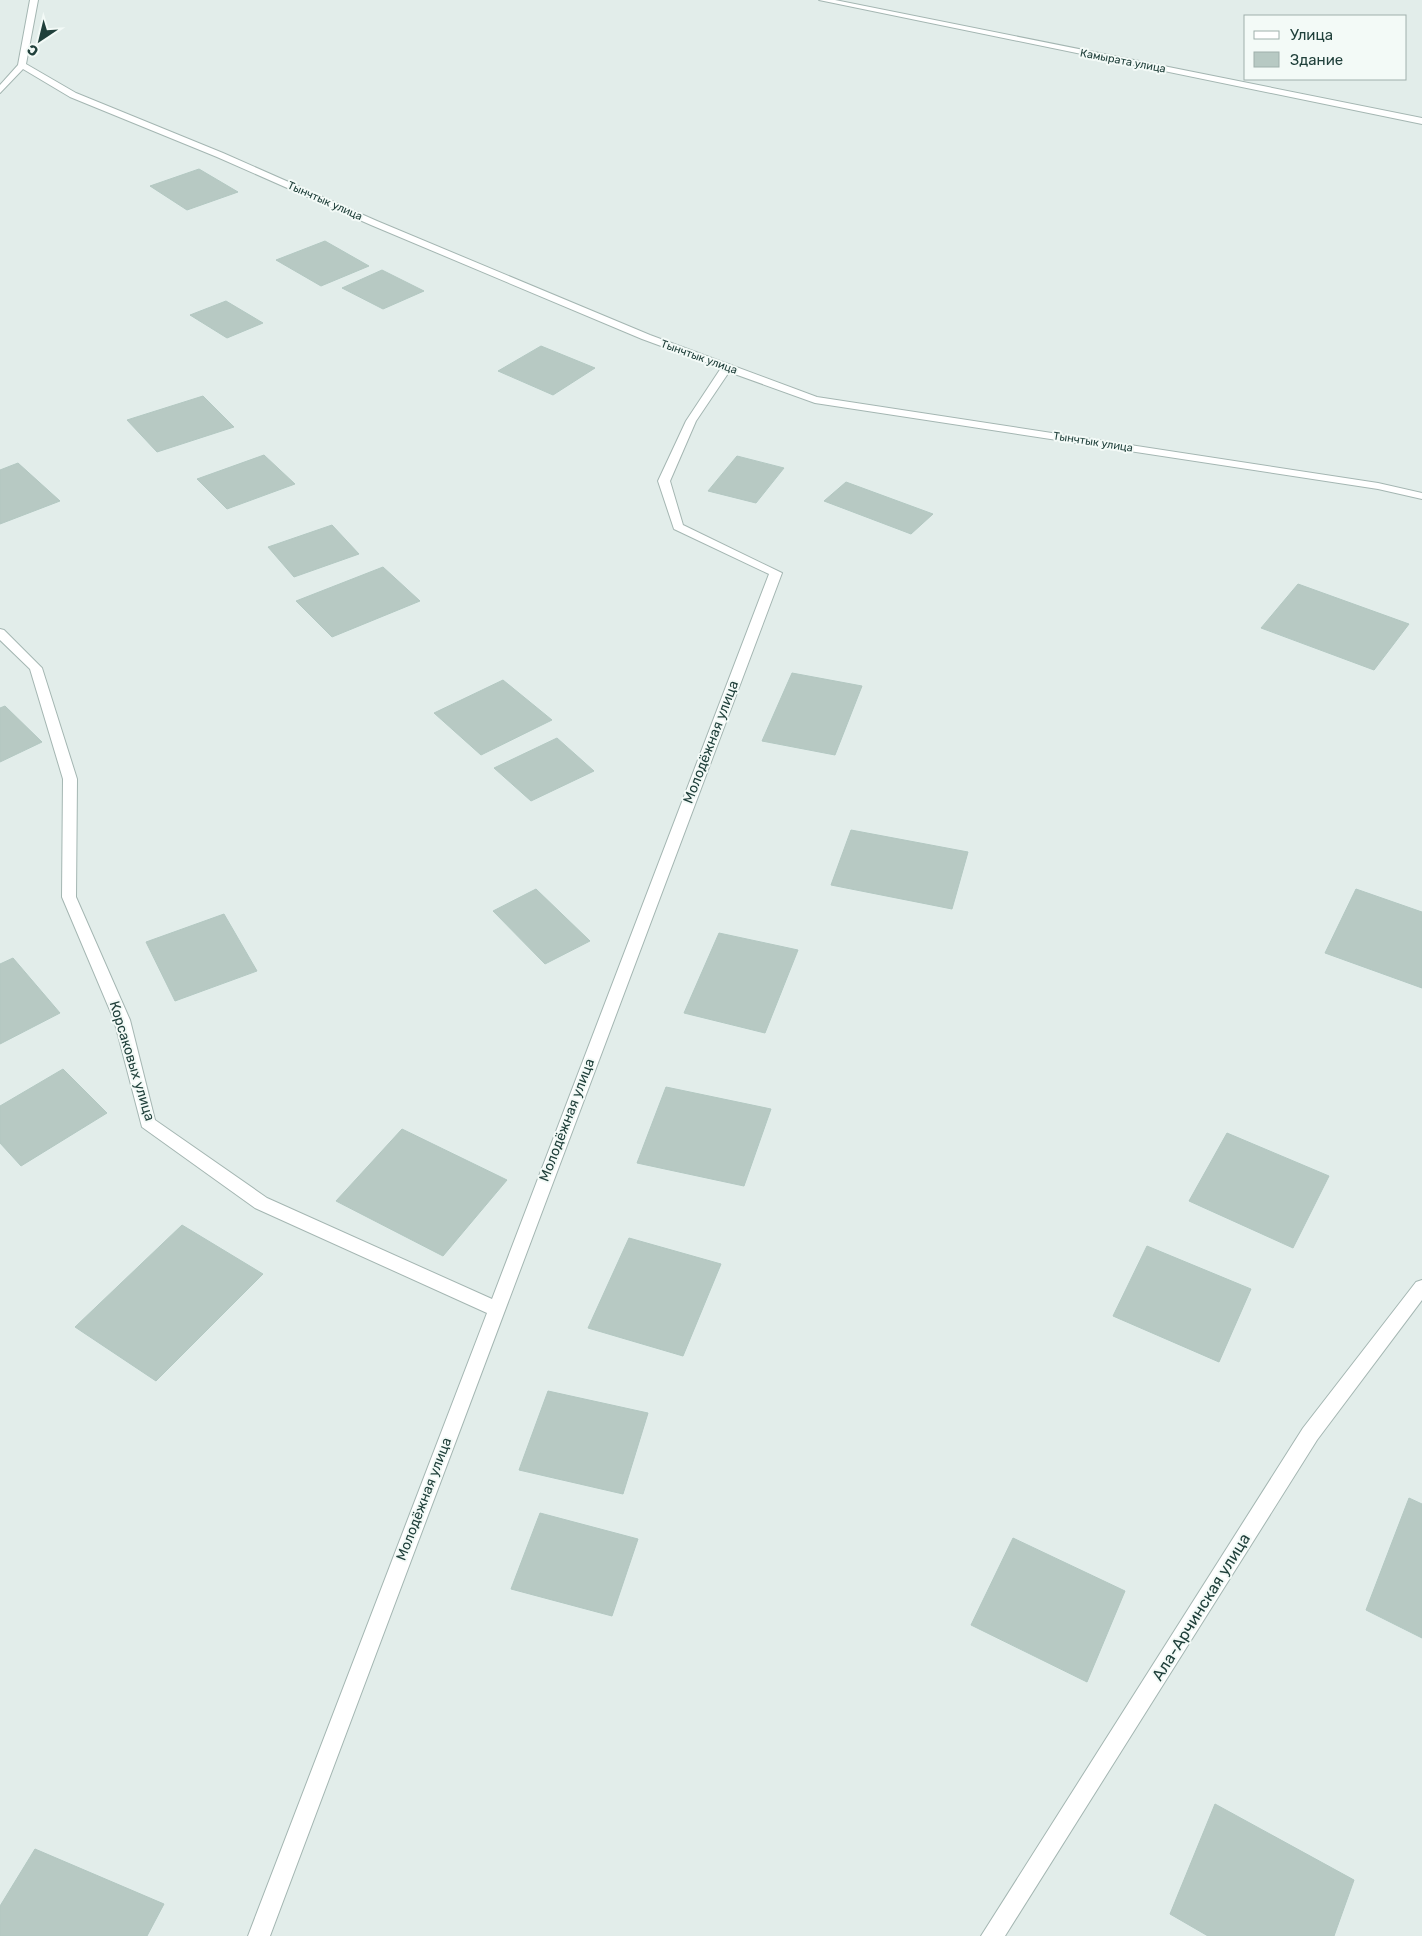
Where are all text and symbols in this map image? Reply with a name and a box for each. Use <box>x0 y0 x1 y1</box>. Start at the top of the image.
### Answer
north arrow <box>15 15 65 65</box>
legend <box>1244 15 1407 80</box>
text: Улица <box>1290 26 1333 44</box>
text: С <box>24 40 42 60</box>
street label: Камырата улица <box>1079 46 1167 76</box>
text: Здание <box>1290 51 1343 69</box>
street label: Тынчтык улица <box>286 179 364 223</box>
street label: Тынчтык улица <box>659 337 739 377</box>
street label: Тынчтык улица <box>1052 429 1134 455</box>
street label: Молодёжная улица <box>680 678 742 806</box>
street label: Корсаковых улица <box>106 999 158 1123</box>
street label: Молодёжная улица <box>536 1056 598 1184</box>
street label: Молодёжная улица <box>393 1435 455 1563</box>
street label: Ала-Арчинская улица <box>1148 1530 1254 1684</box>

